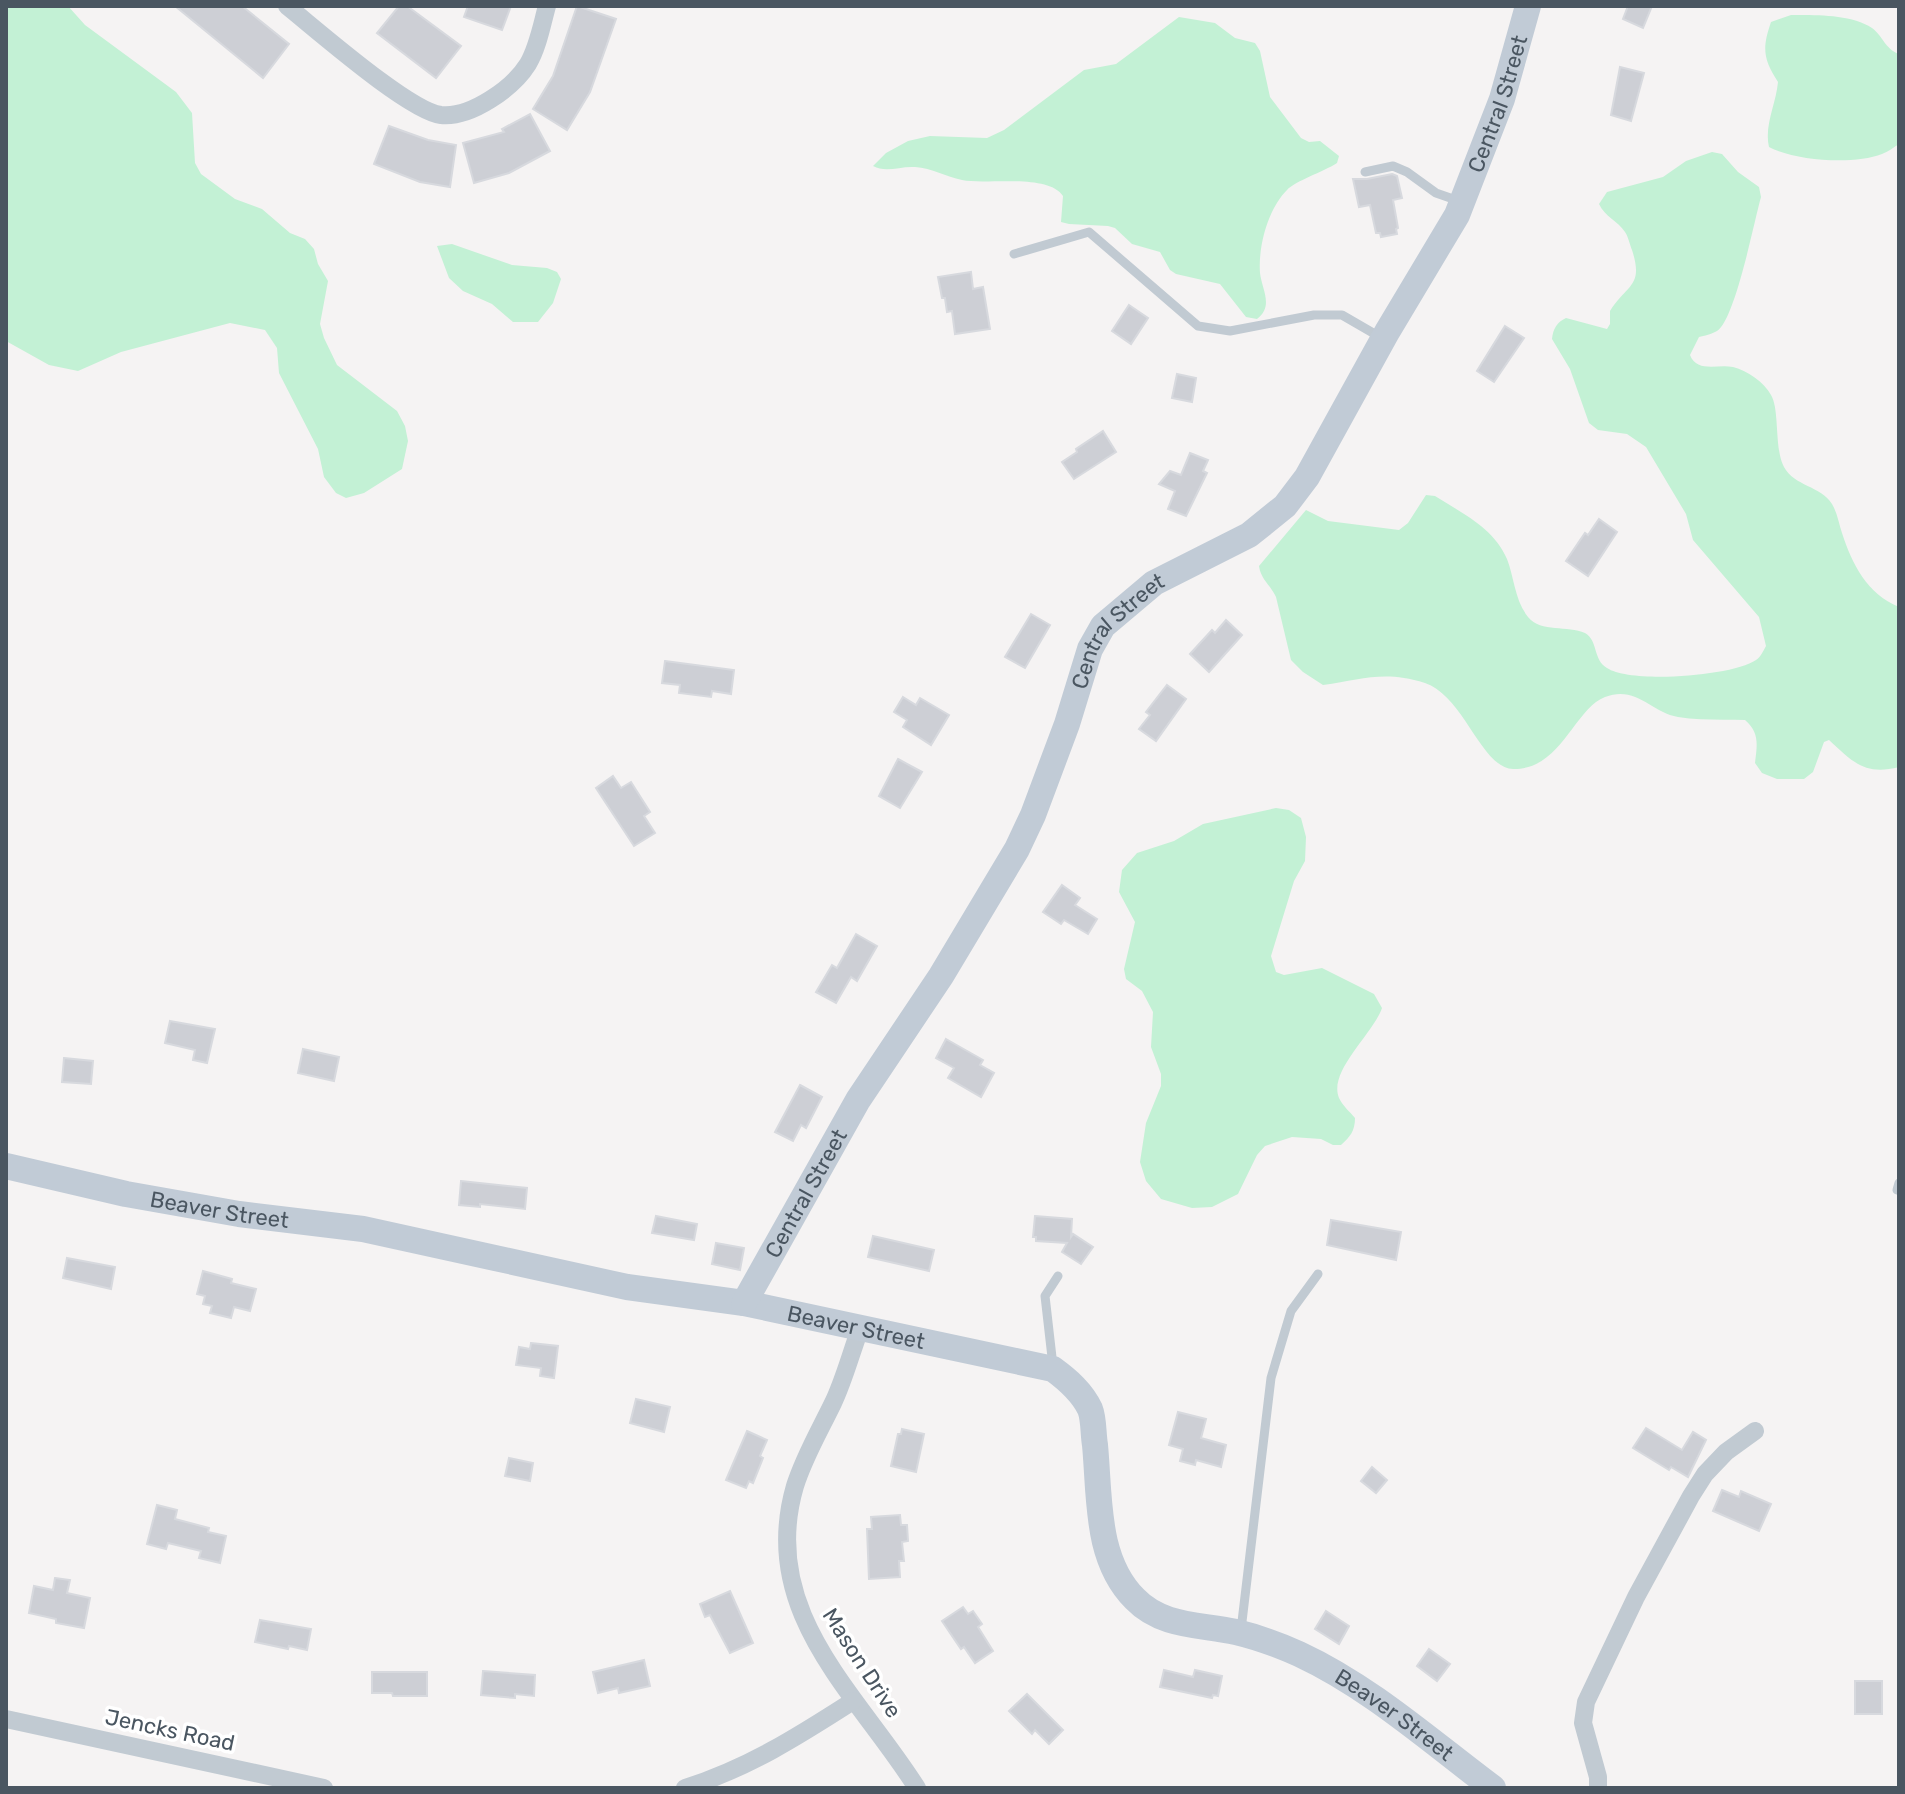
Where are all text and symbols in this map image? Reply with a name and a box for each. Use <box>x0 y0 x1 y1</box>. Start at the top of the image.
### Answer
street label: Central Street <box>1461 31 1533 176</box>
street label: Central Street <box>1065 567 1169 692</box>
street label: Central Street <box>759 1124 853 1262</box>
street label: Beaver Street <box>148 1185 291 1233</box>
street label: Beaver Street <box>785 1299 928 1355</box>
street label: Mason Drive <box>817 1603 907 1723</box>
street label: Beaver Street <box>1330 1663 1460 1767</box>
street label: Jencks Road <box>103 1703 237 1757</box>

